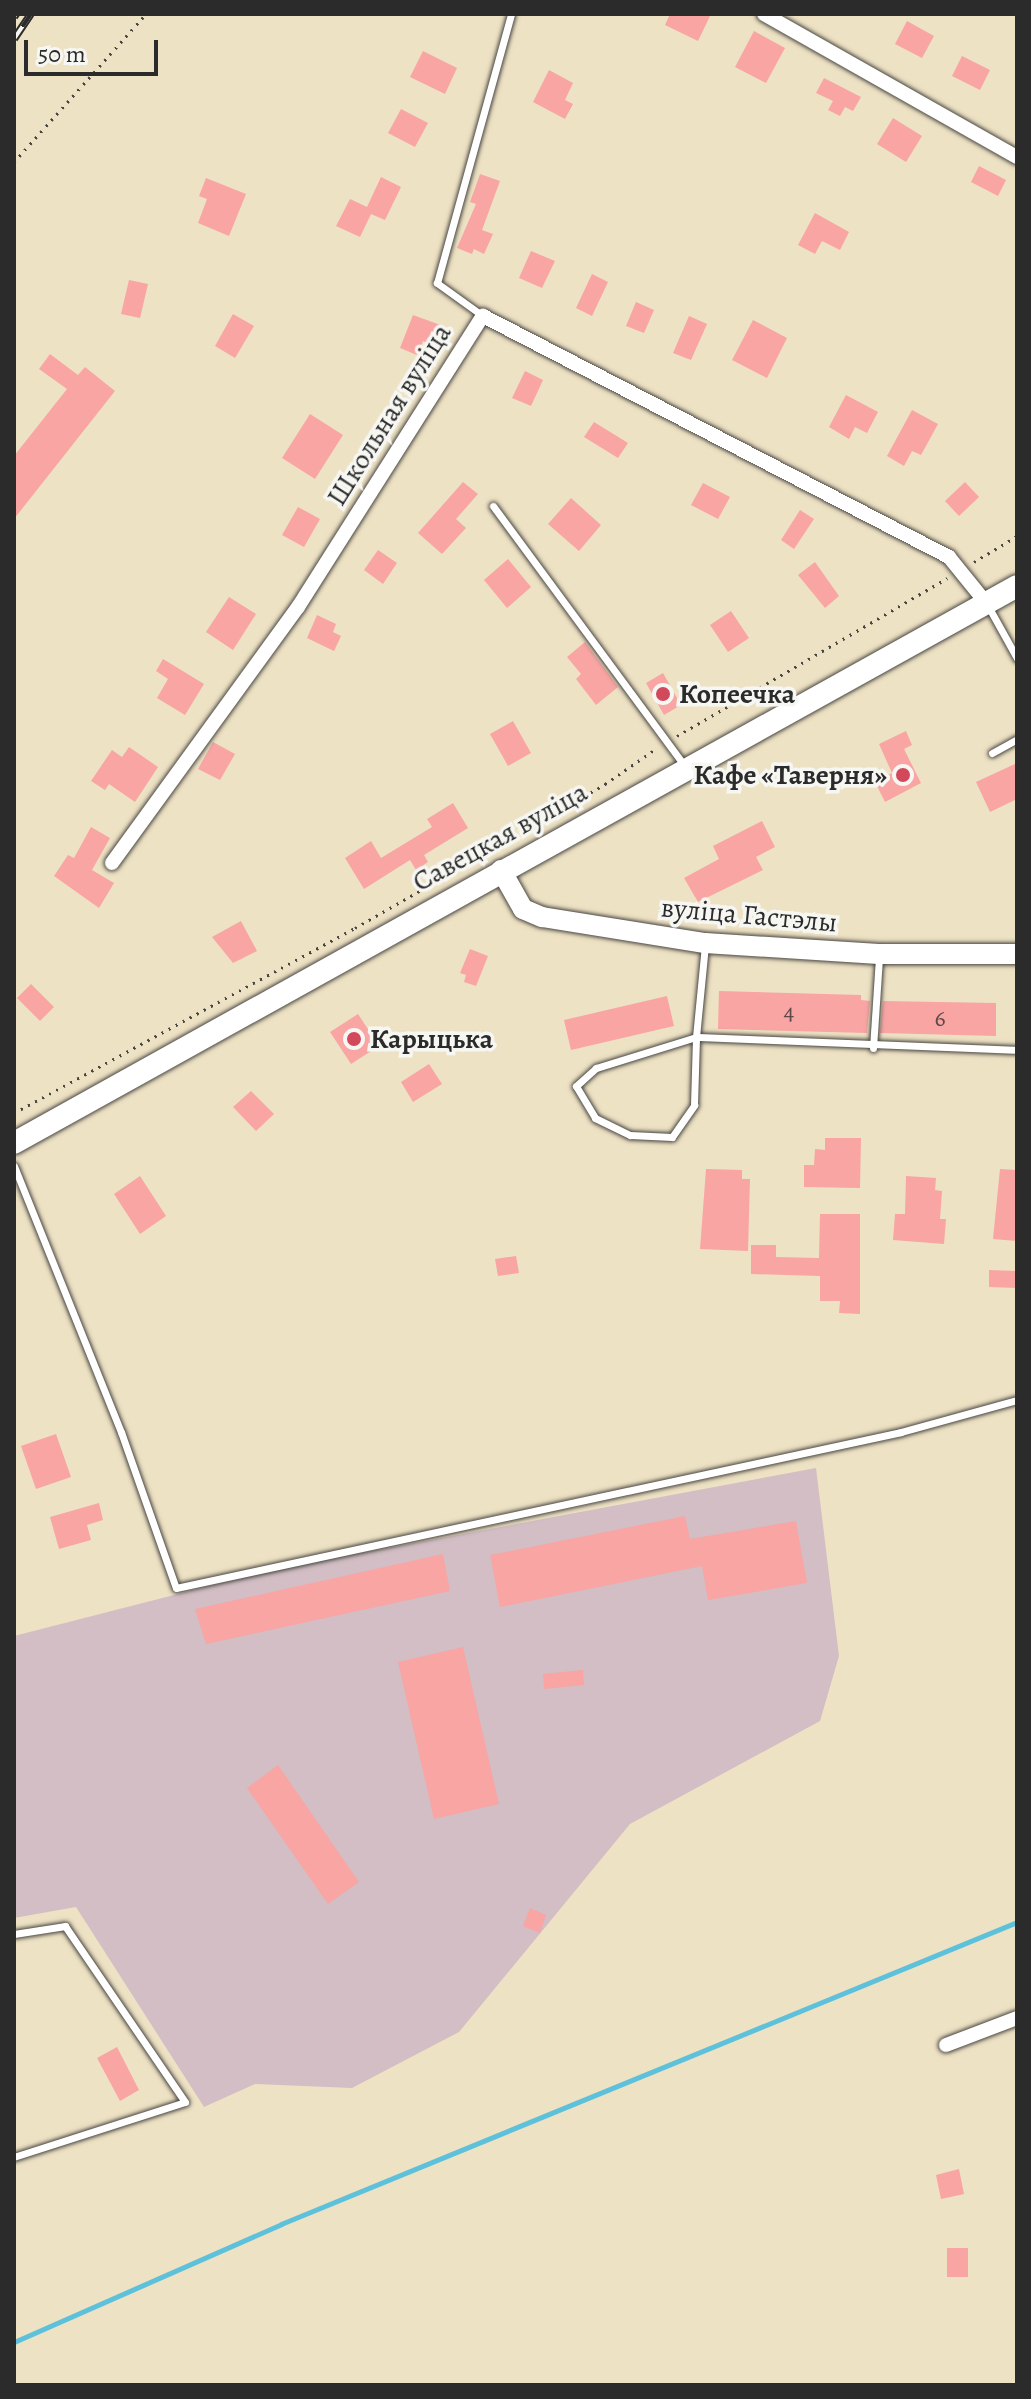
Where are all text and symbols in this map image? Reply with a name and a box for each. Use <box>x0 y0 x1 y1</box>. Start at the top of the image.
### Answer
scale bar <box>28 24 162 74</box>
text: 50 m <box>38 38 86 70</box>
street label: Школьная вуліца <box>320 318 458 512</box>
place label: Копеечка <box>679 677 795 711</box>
marker: Копеечка <box>654 685 672 703</box>
place label: Кафе «Таверня» <box>694 758 887 792</box>
marker: Кафе «Таверня» <box>894 766 912 784</box>
street label: Савецкая вуліца <box>407 775 593 899</box>
street label: вуліца Гастэлы <box>659 891 839 939</box>
house number: 4 <box>784 998 794 1026</box>
house number: 6 <box>934 1005 946 1033</box>
place label: Карыцька <box>370 1022 493 1056</box>
marker: Карыцька <box>345 1030 363 1048</box>

